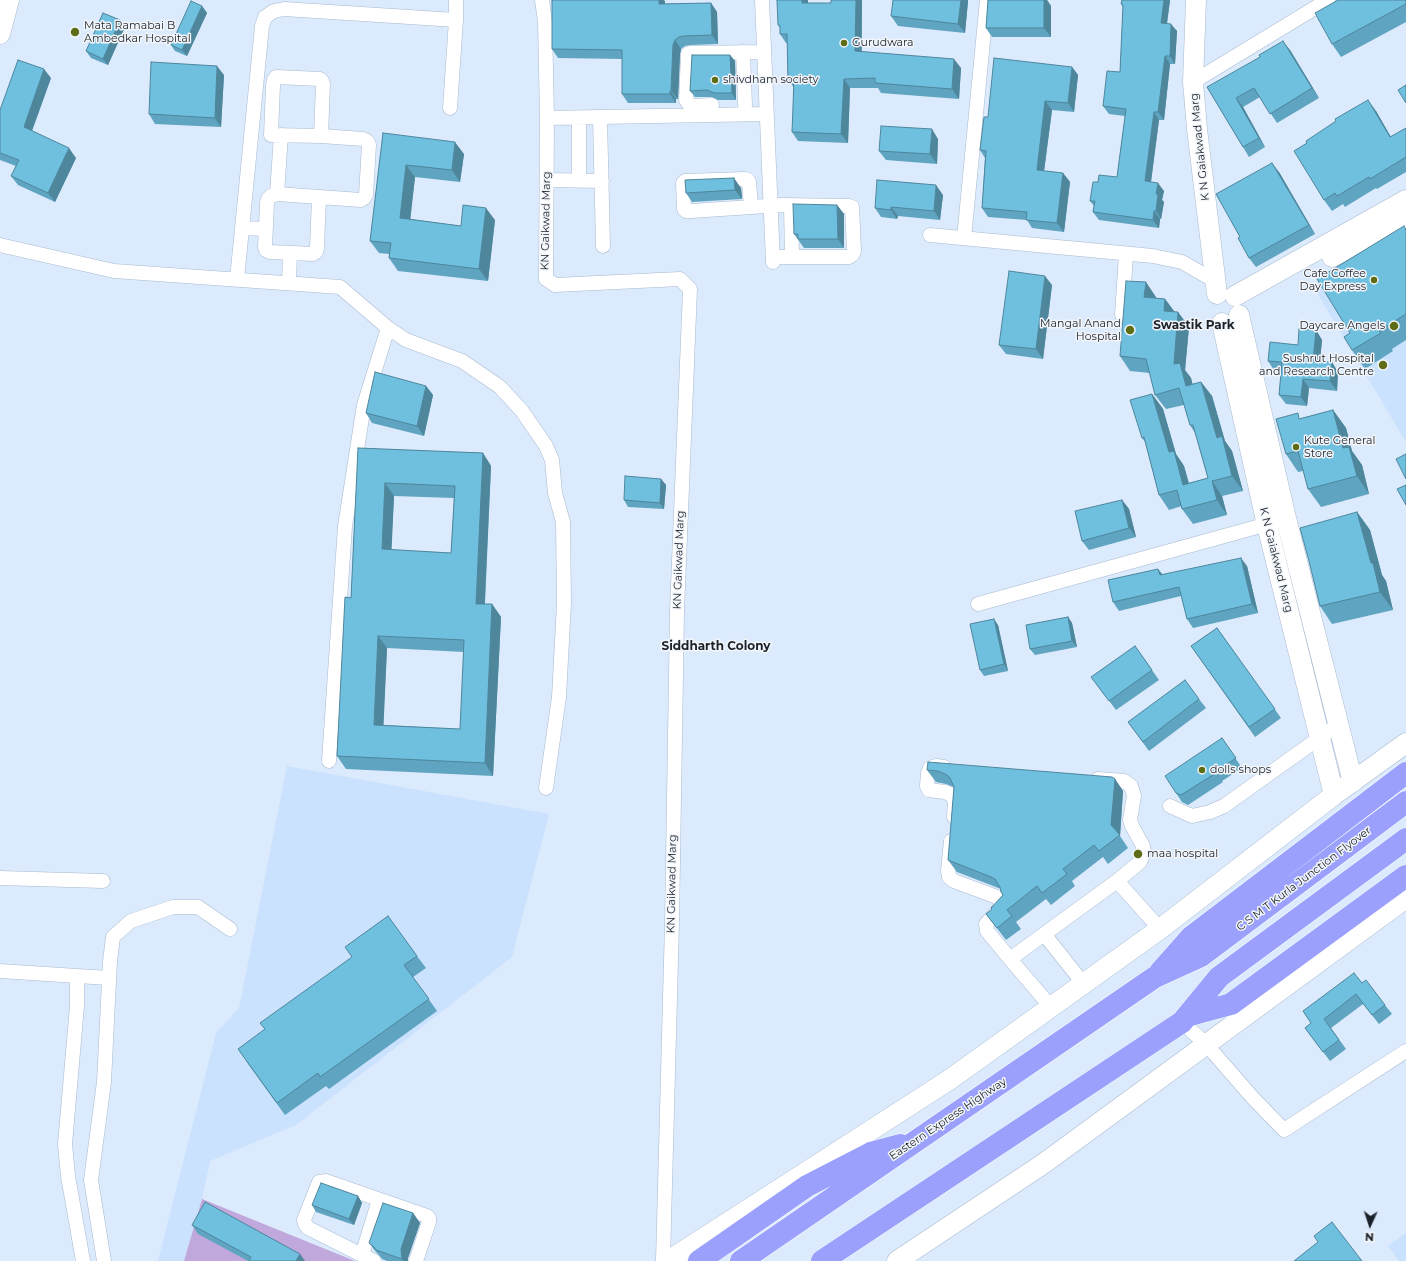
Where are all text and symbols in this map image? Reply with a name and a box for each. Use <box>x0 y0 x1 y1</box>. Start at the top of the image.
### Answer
place label: Mata Ramabai B Ambedkar Hospital <box>84 19 191 45</box>
marker: Mata Ramabai B Ambedkar Hospital <box>69 26 81 38</box>
place label: Gurudwara <box>852 36 914 50</box>
marker: Gurudwara <box>839 38 849 48</box>
place label: shivdham society <box>723 73 819 87</box>
marker: shivdham society <box>710 75 720 85</box>
street label: K N Gaiakwad Marg <box>1188 92 1212 202</box>
street label: KN Gaikwad Marg <box>539 171 553 271</box>
place label: Cafe Coffee Day Express <box>1300 267 1366 293</box>
marker: Cafe Coffee Day Express <box>1369 275 1379 285</box>
place label: Mangal Anand Hospital <box>1040 317 1121 343</box>
district label: Swastik Park <box>1153 318 1235 332</box>
place label: Daycare Angels <box>1300 319 1385 333</box>
marker: Daycare Angels <box>1388 320 1400 332</box>
marker: Mangal Anand Hospital <box>1124 324 1136 336</box>
place label: Sushrut Hospital and Research Centre <box>1259 352 1374 378</box>
marker: Sushrut Hospital and Research Centre <box>1377 359 1389 371</box>
place label: Kute General Store <box>1304 434 1375 460</box>
marker: Kute General Store <box>1291 442 1301 452</box>
street label: K N Gaiakwad Marg <box>1256 506 1296 614</box>
street label: KN Gaikwad Marg <box>671 510 687 610</box>
district label: Siddharth Colony <box>662 639 770 653</box>
place label: dolls shops <box>1210 763 1271 777</box>
marker: dolls shops <box>1197 765 1207 775</box>
street label: C S M T Kurla Junction Flyover <box>1234 824 1374 934</box>
street label: KN Gaikwad Marg <box>665 834 679 934</box>
place label: maa hospital <box>1147 847 1218 861</box>
marker: maa hospital <box>1132 848 1144 860</box>
street label: Eastern Express Highway <box>887 1075 1009 1163</box>
north arrow <box>1350 1205 1390 1245</box>
text: N <box>1365 1230 1374 1244</box>

